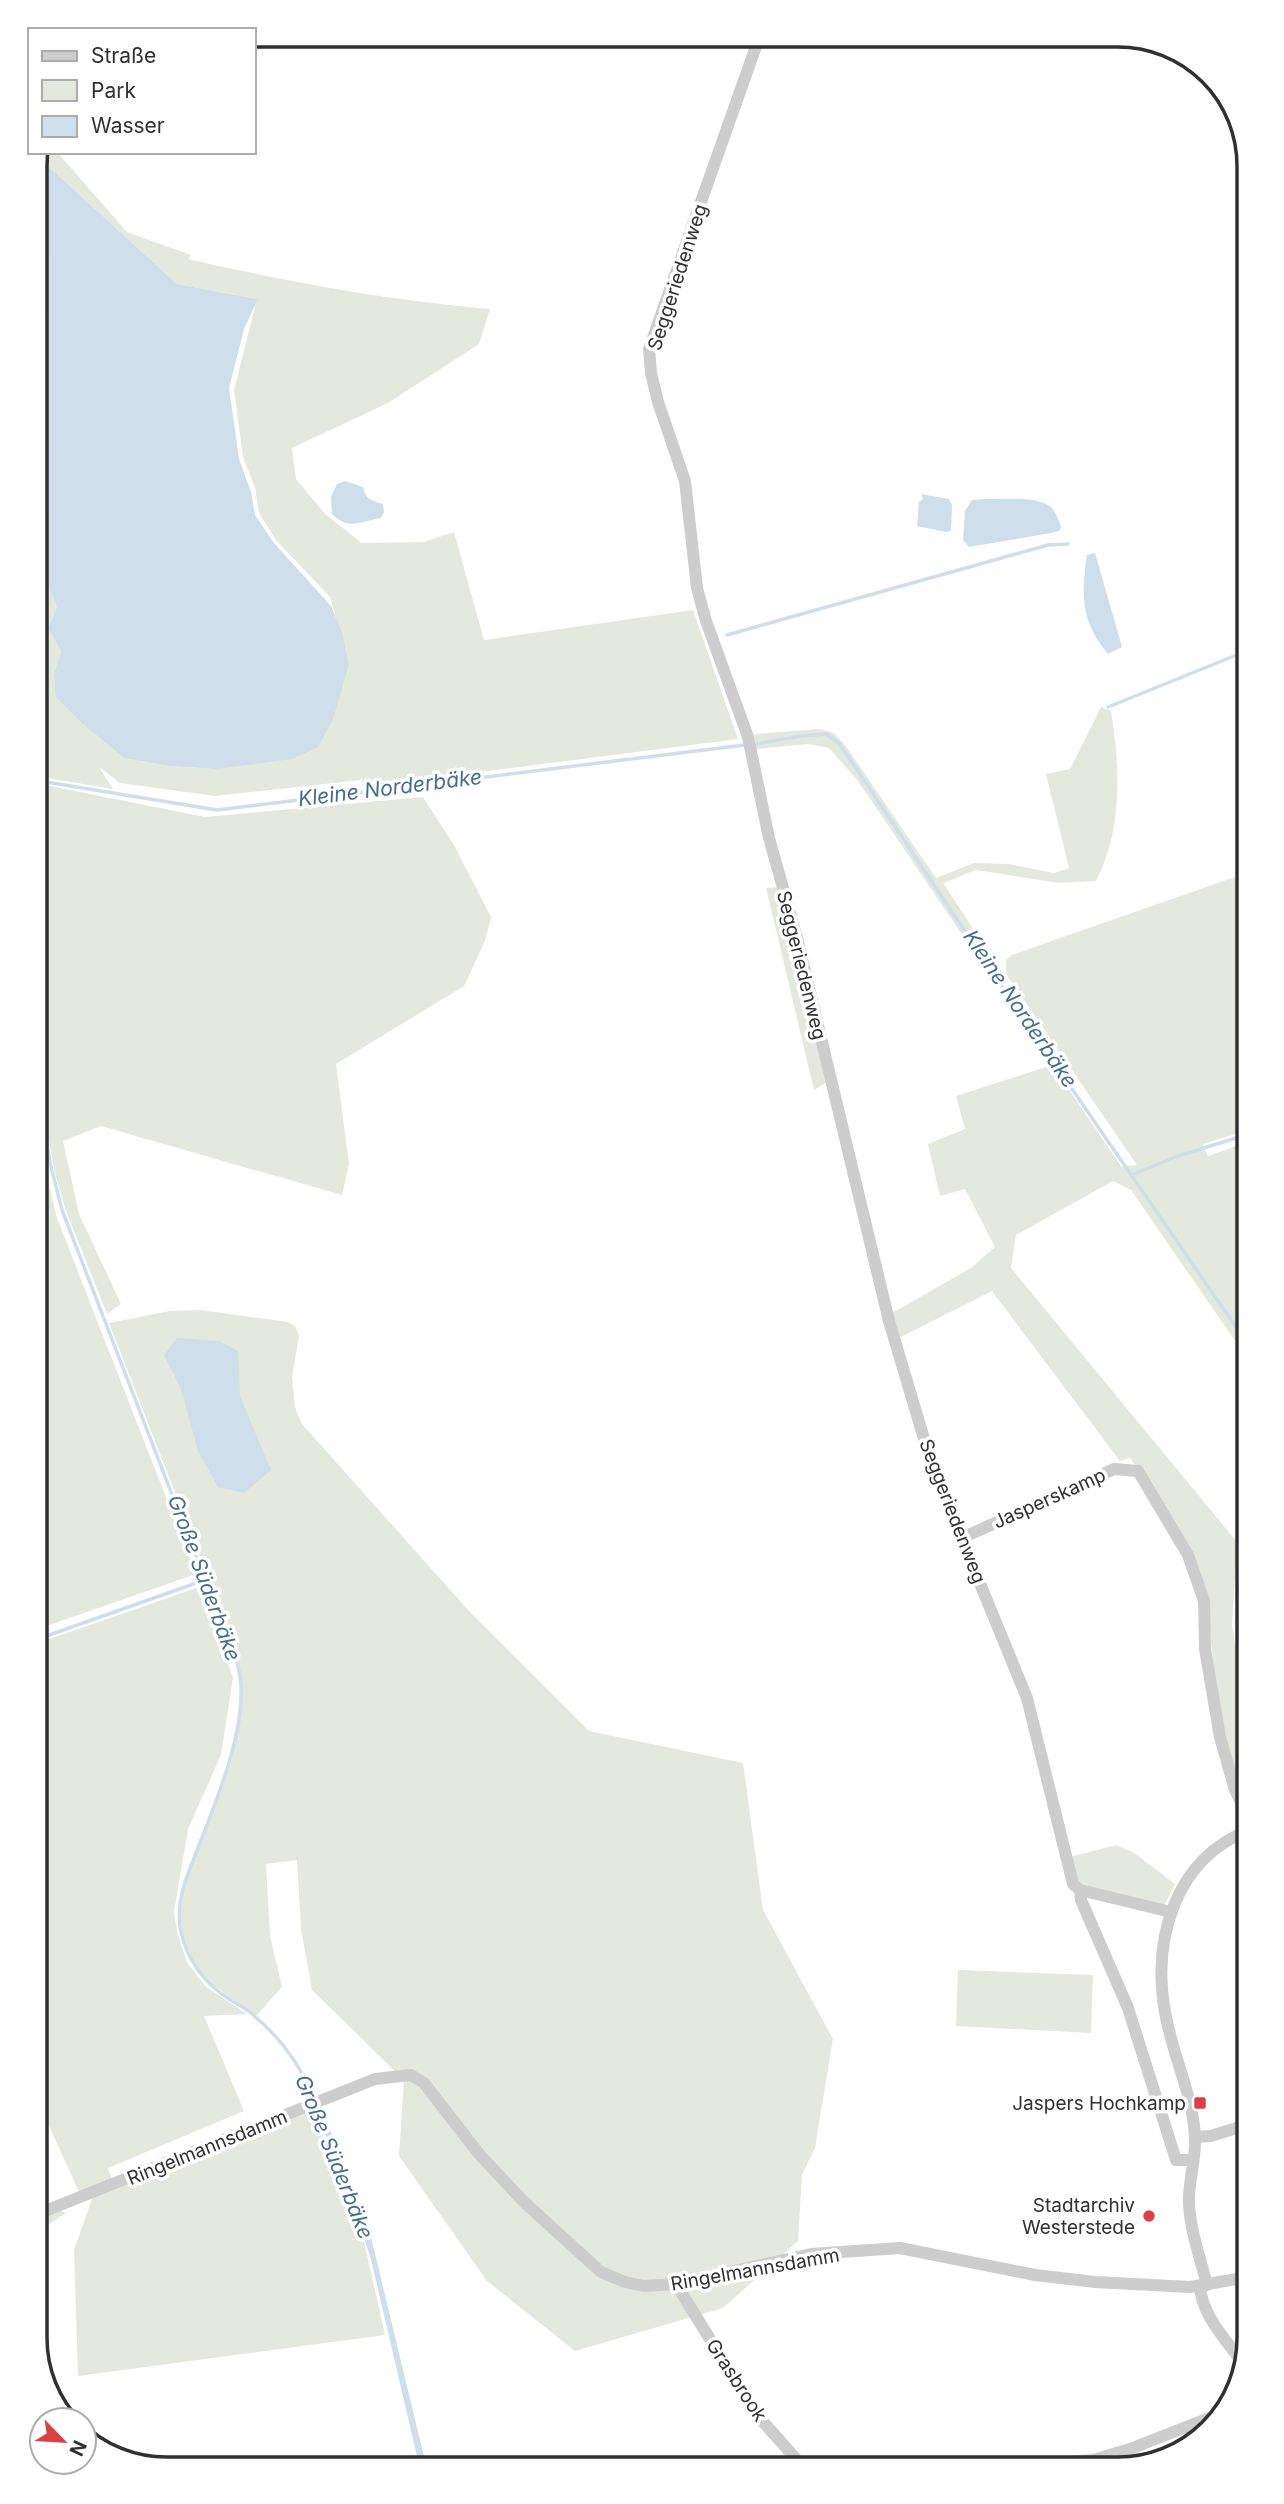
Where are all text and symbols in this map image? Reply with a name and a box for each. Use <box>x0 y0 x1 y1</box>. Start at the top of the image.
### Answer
legend <box>28 28 256 154</box>
text: Straße <box>91 43 156 68</box>
text: Park <box>91 78 136 103</box>
text: Wasser <box>91 113 165 138</box>
street label: Seggeriedenweg <box>643 201 712 353</box>
water label: Kleine Norderbäke <box>297 764 483 811</box>
street label: Seggeriedenweg <box>772 888 831 1042</box>
water label: Kleine Norderbäke <box>958 925 1083 1092</box>
street label: Seggeriedenweg <box>914 1436 991 1587</box>
street label: Jasperskamp <box>989 1463 1109 1534</box>
water label: Große Süderbäke <box>163 1491 246 1664</box>
water label: Große Süderbäke <box>290 2071 379 2243</box>
place label: Jaspers Hochkamp <box>1012 2092 1186 2115</box>
marker: Jaspers Hochkamp <box>1192 2095 1208 2111</box>
street label: Ringelmannsdamm <box>124 2105 291 2190</box>
place label: Stadtarchiv Westerstede <box>1022 2194 1135 2239</box>
marker: Stadtarchiv Westerstede <box>1141 2208 1157 2224</box>
street label: Ringelmannsdamm <box>669 2243 841 2296</box>
street label: Grasbrook <box>701 2335 772 2426</box>
north arrow <box>28 2406 98 2476</box>
text: N <box>64 2437 91 2459</box>

